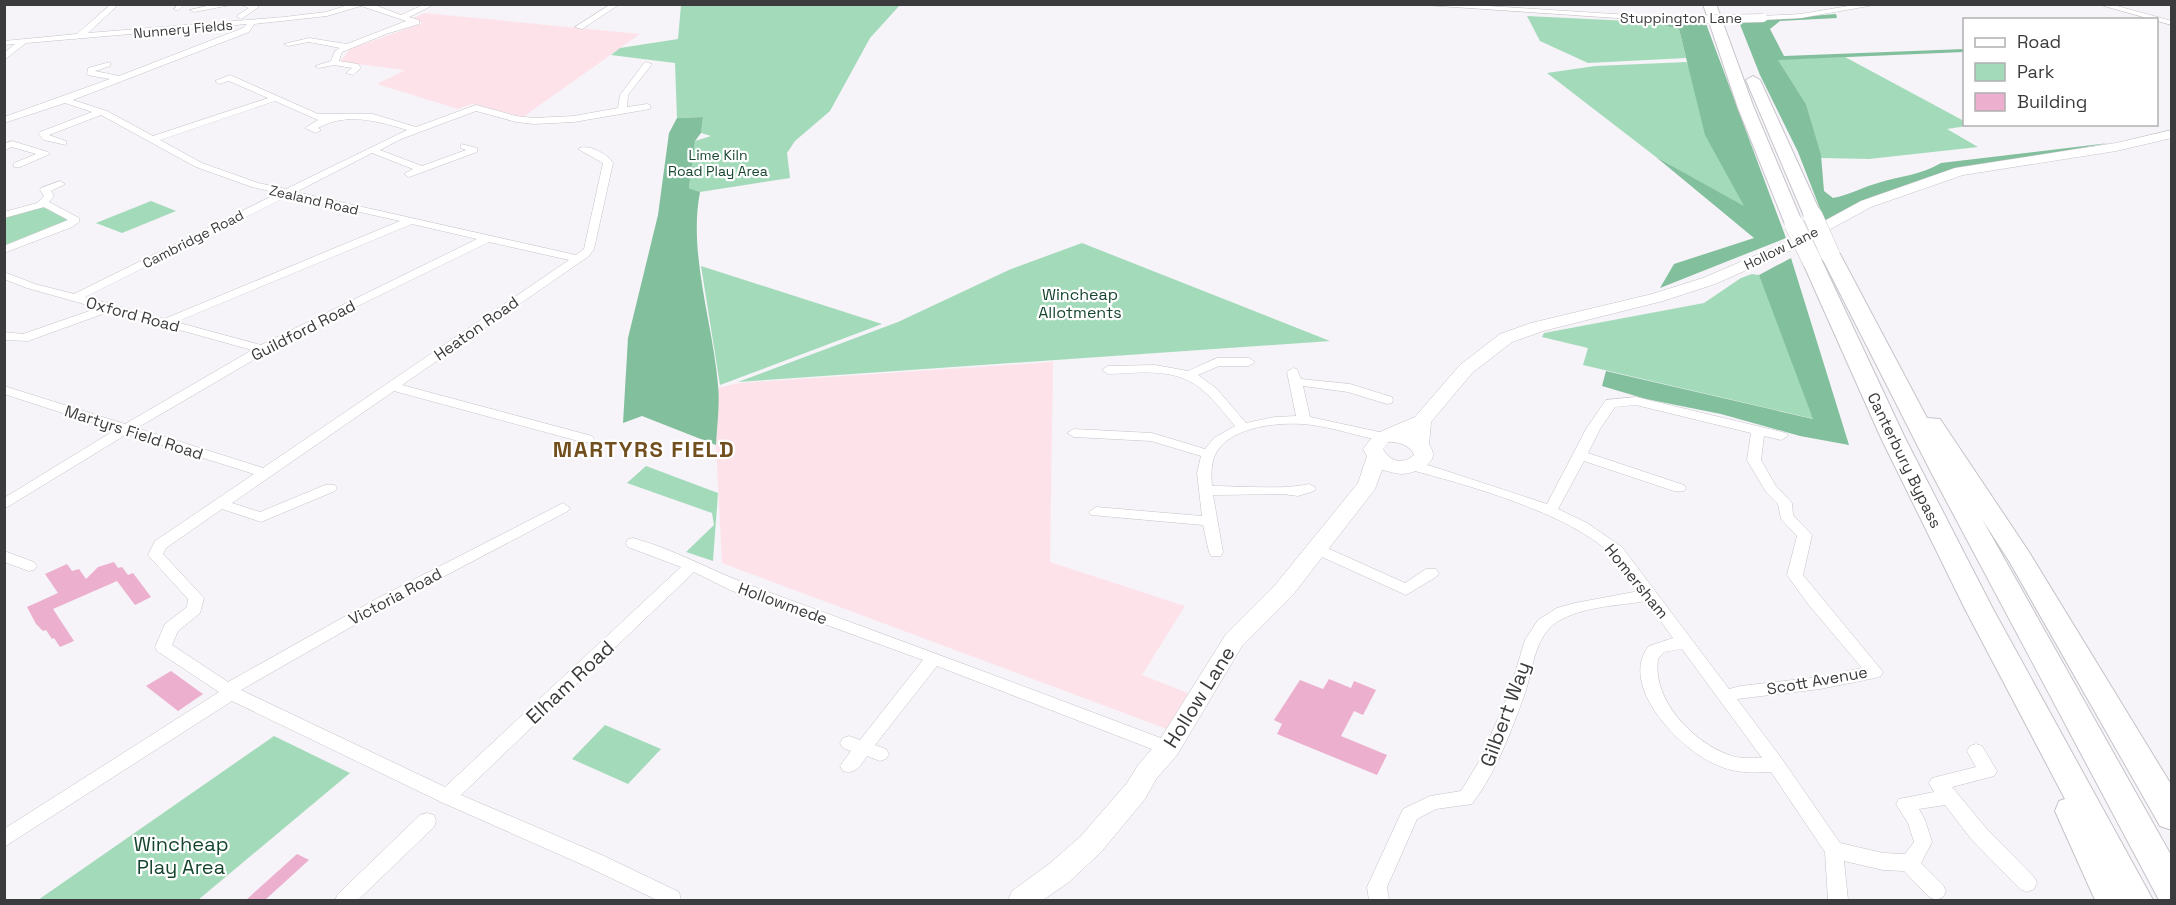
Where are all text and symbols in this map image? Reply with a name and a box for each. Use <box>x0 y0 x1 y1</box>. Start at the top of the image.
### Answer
street label: Stuppington Lane <box>1620 9 1742 27</box>
street label: Nunnery Fields <box>132 16 234 42</box>
legend <box>1963 18 2158 126</box>
text: Road <box>2017 30 2061 53</box>
text: Park <box>2017 60 2055 83</box>
text: Building <box>2017 90 2087 113</box>
park label: Lime Kiln Road Play Area <box>668 146 768 180</box>
street label: Zealand Road <box>268 181 360 219</box>
street label: Cambridge Road <box>139 206 247 272</box>
street label: Hollow Lane <box>1741 222 1821 274</box>
park label: Wincheap Allotments <box>1038 284 1122 323</box>
street label: Heaton Road <box>430 291 523 365</box>
street label: Oxford Road <box>84 292 182 337</box>
street label: Guildford Road <box>247 295 359 366</box>
street label: Canterbury Bypass <box>1863 389 1947 531</box>
street label: Martyrs Field Road <box>62 400 206 465</box>
district label: MARTYRS FIELD <box>553 435 735 463</box>
street label: Homersham <box>1600 539 1673 623</box>
street label: Victoria Road <box>345 563 445 630</box>
street label: Hollowmede <box>735 578 830 629</box>
street label: Elham Road <box>520 635 620 729</box>
street label: Hollow Lane <box>1157 641 1241 753</box>
street label: Gilbert Way <box>1474 658 1536 770</box>
street label: Scott Avenue <box>1765 661 1869 700</box>
park label: Wincheap Play Area <box>133 831 229 880</box>

